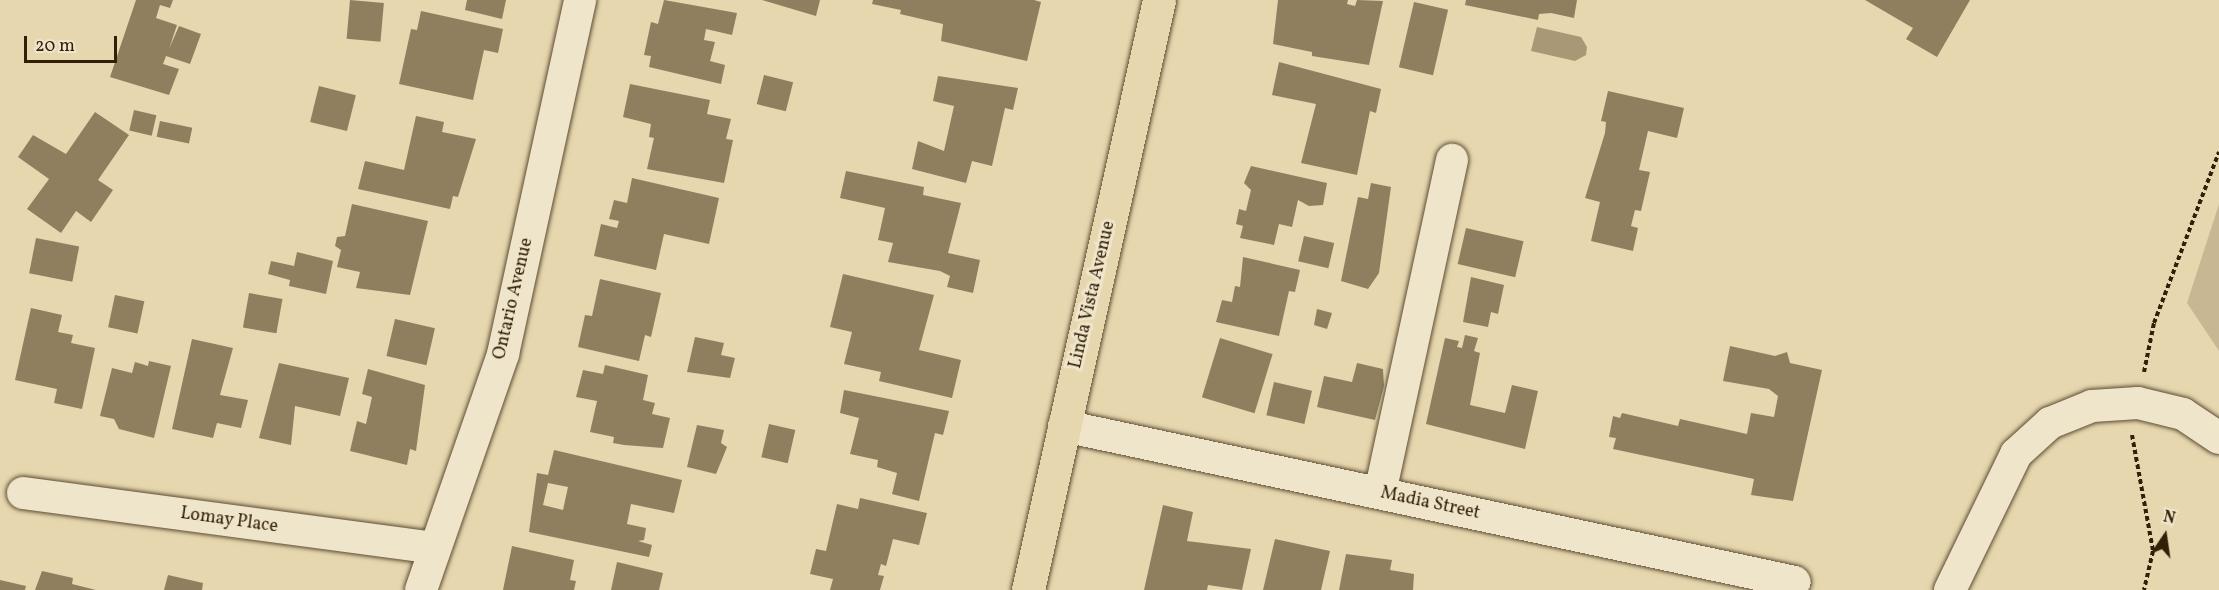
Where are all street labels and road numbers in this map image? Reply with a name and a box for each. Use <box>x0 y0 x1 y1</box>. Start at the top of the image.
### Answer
street label: Linda Vista Avenue <box>1065 219 1121 371</box>
street label: Ontario Avenue <box>490 236 538 362</box>
street label: Madia Street <box>1378 483 1482 525</box>
street label: Lomay Place <box>179 503 279 539</box>

